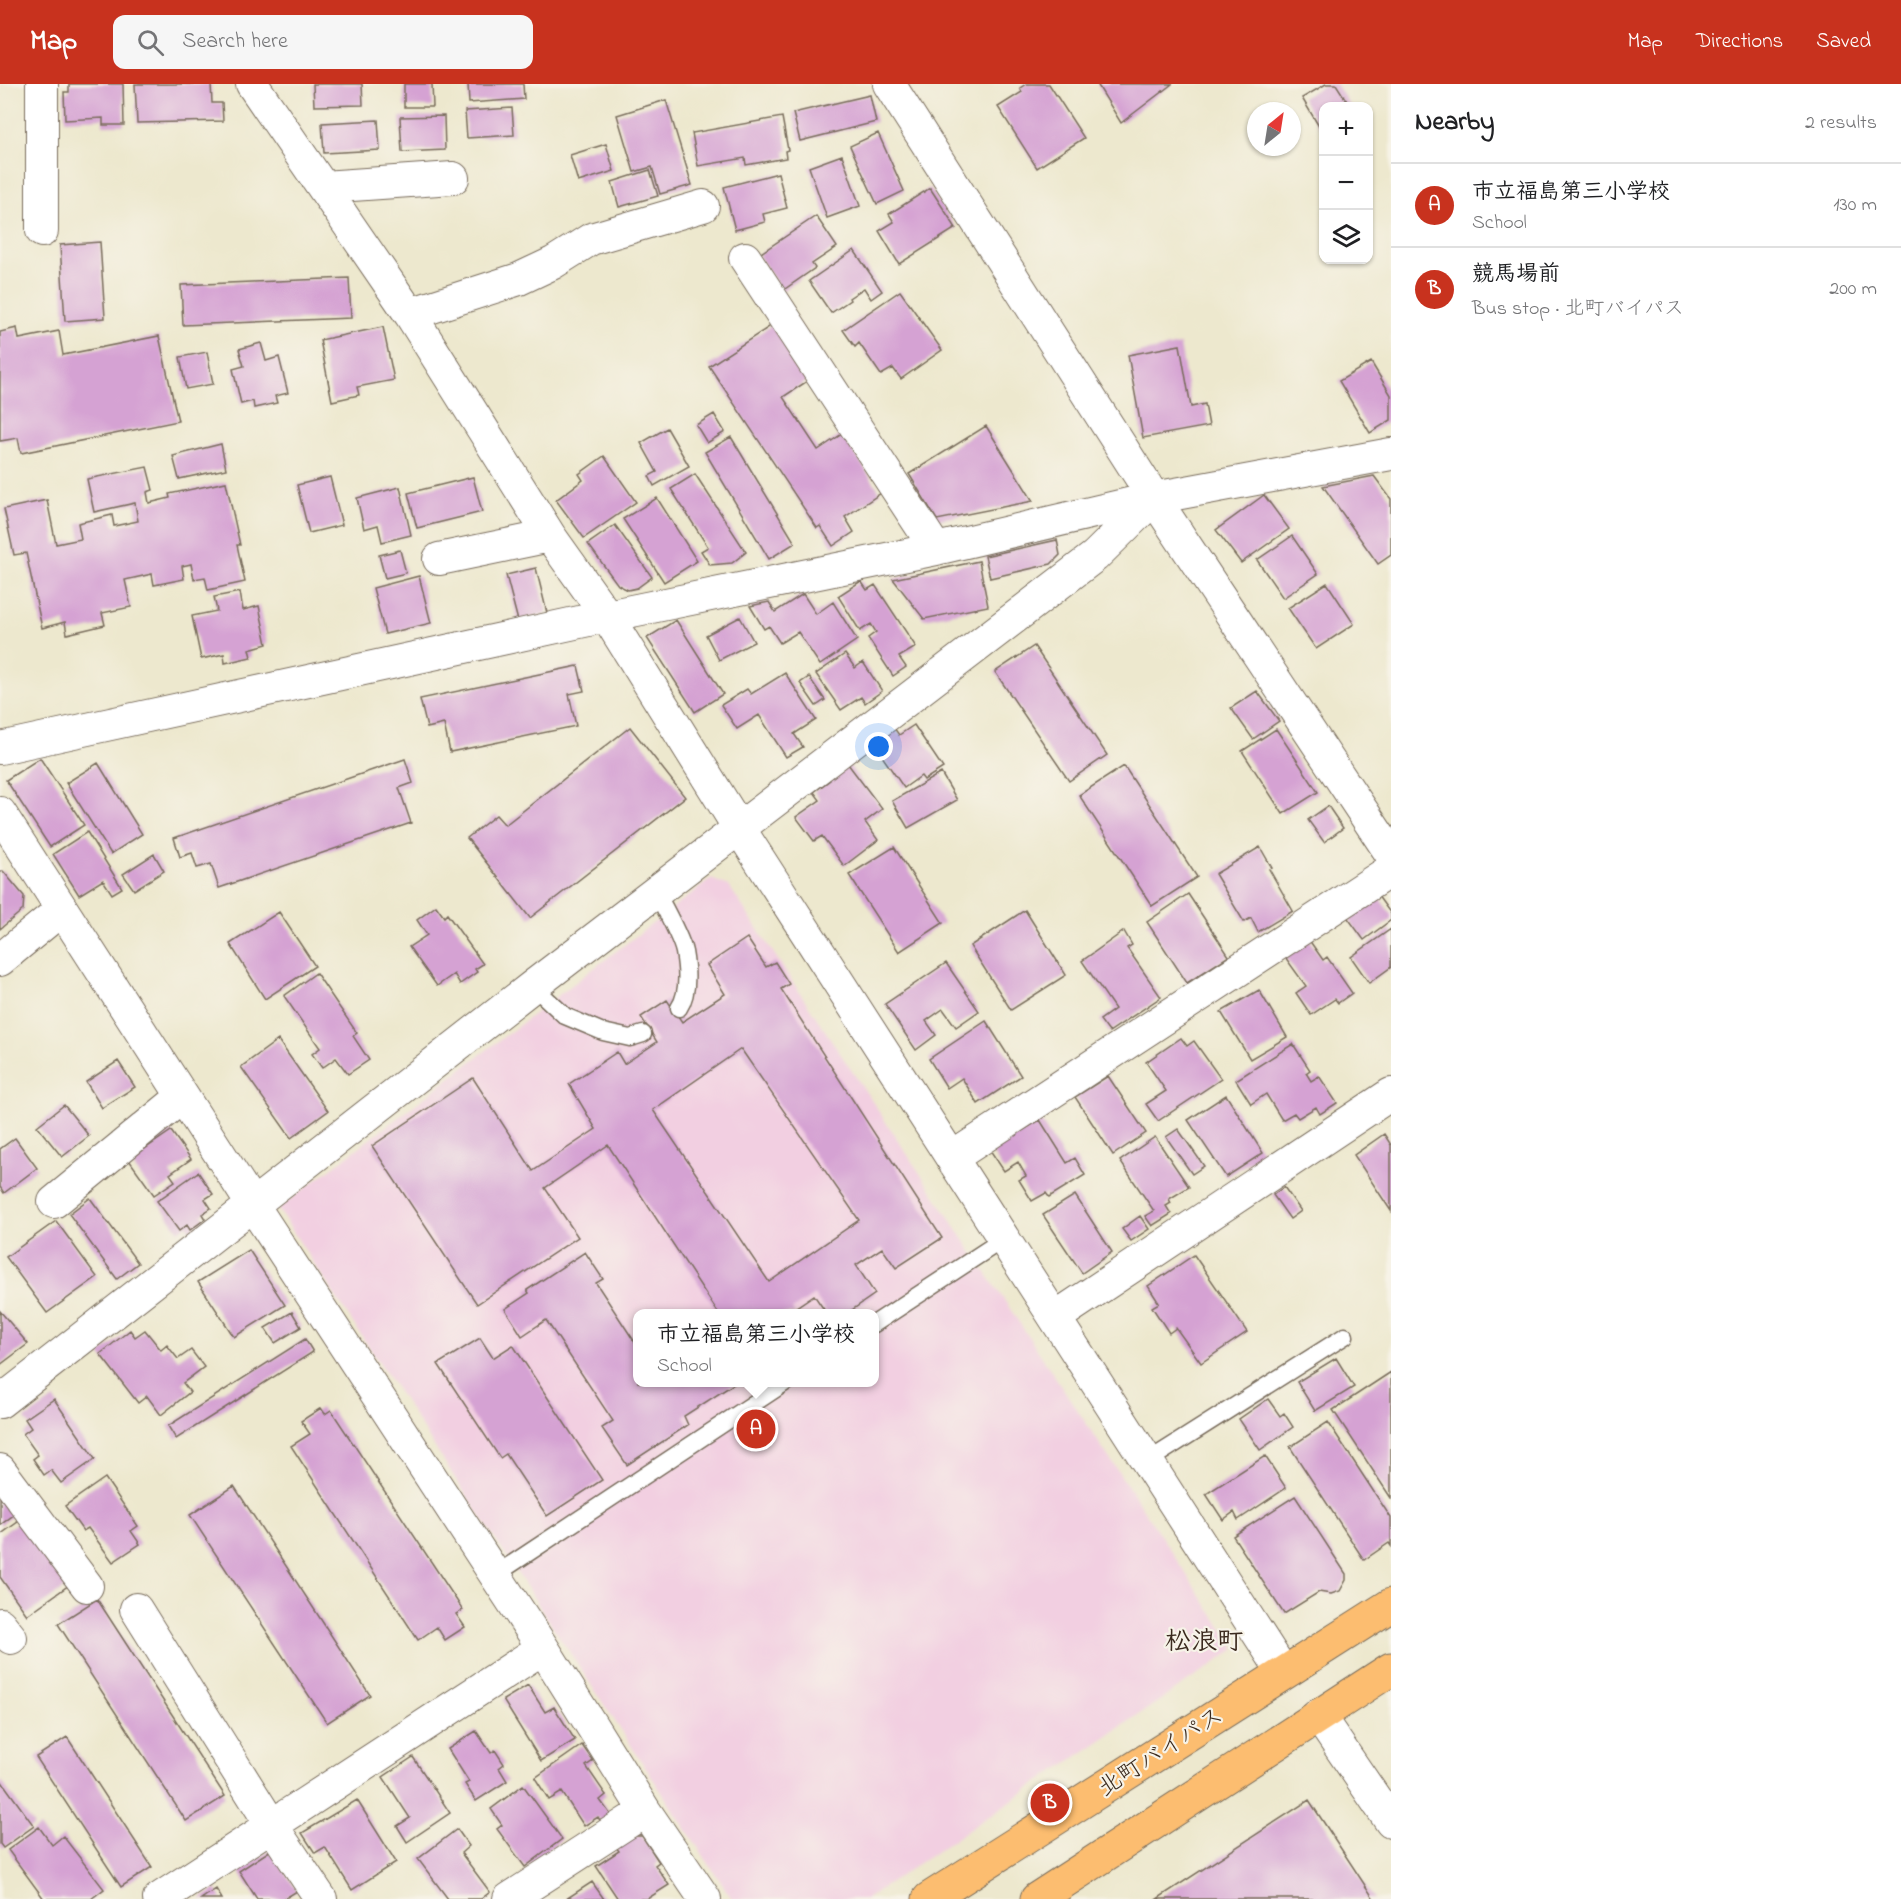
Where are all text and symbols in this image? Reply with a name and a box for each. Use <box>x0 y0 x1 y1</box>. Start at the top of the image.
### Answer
search box <box>113 15 533 69</box>
text: Map <box>30 22 77 63</box>
icon: search <box>134 26 167 59</box>
text: Search here <box>182 26 288 58</box>
text: Map <box>1627 27 1663 57</box>
text: Directions <box>1696 27 1783 57</box>
text: Saved <box>1816 27 1871 57</box>
north arrow <box>1247 102 1301 156</box>
map controls <box>1319 102 1373 264</box>
button: + <box>1319 102 1373 156</box>
text: Nearby <box>1415 104 1494 142</box>
text: 2 results <box>1805 109 1877 138</box>
button: − <box>1319 156 1373 210</box>
text: 市立福島第三小学校 <box>1472 177 1670 209</box>
text: A <box>1428 191 1441 220</box>
text: 130 m <box>1833 191 1877 220</box>
text: School <box>1472 209 1527 238</box>
button: layers <box>1319 210 1373 264</box>
text: 競馬場前 <box>1472 259 1560 291</box>
text: B <box>1428 275 1441 304</box>
text: 200 m <box>1829 275 1877 304</box>
text: Bus stop · 北町バイパス <box>1472 295 1684 324</box>
your location <box>864 732 893 761</box>
popup <box>633 1309 879 1387</box>
text: 市立福島第三小学校 <box>657 1320 855 1352</box>
text: School <box>657 1352 712 1381</box>
pin: A <box>736 1406 776 1452</box>
district label: 松浪町 <box>1165 1624 1243 1662</box>
street label: 北町バイパス <box>1092 1699 1231 1807</box>
pin: B <box>1030 1780 1070 1826</box>

